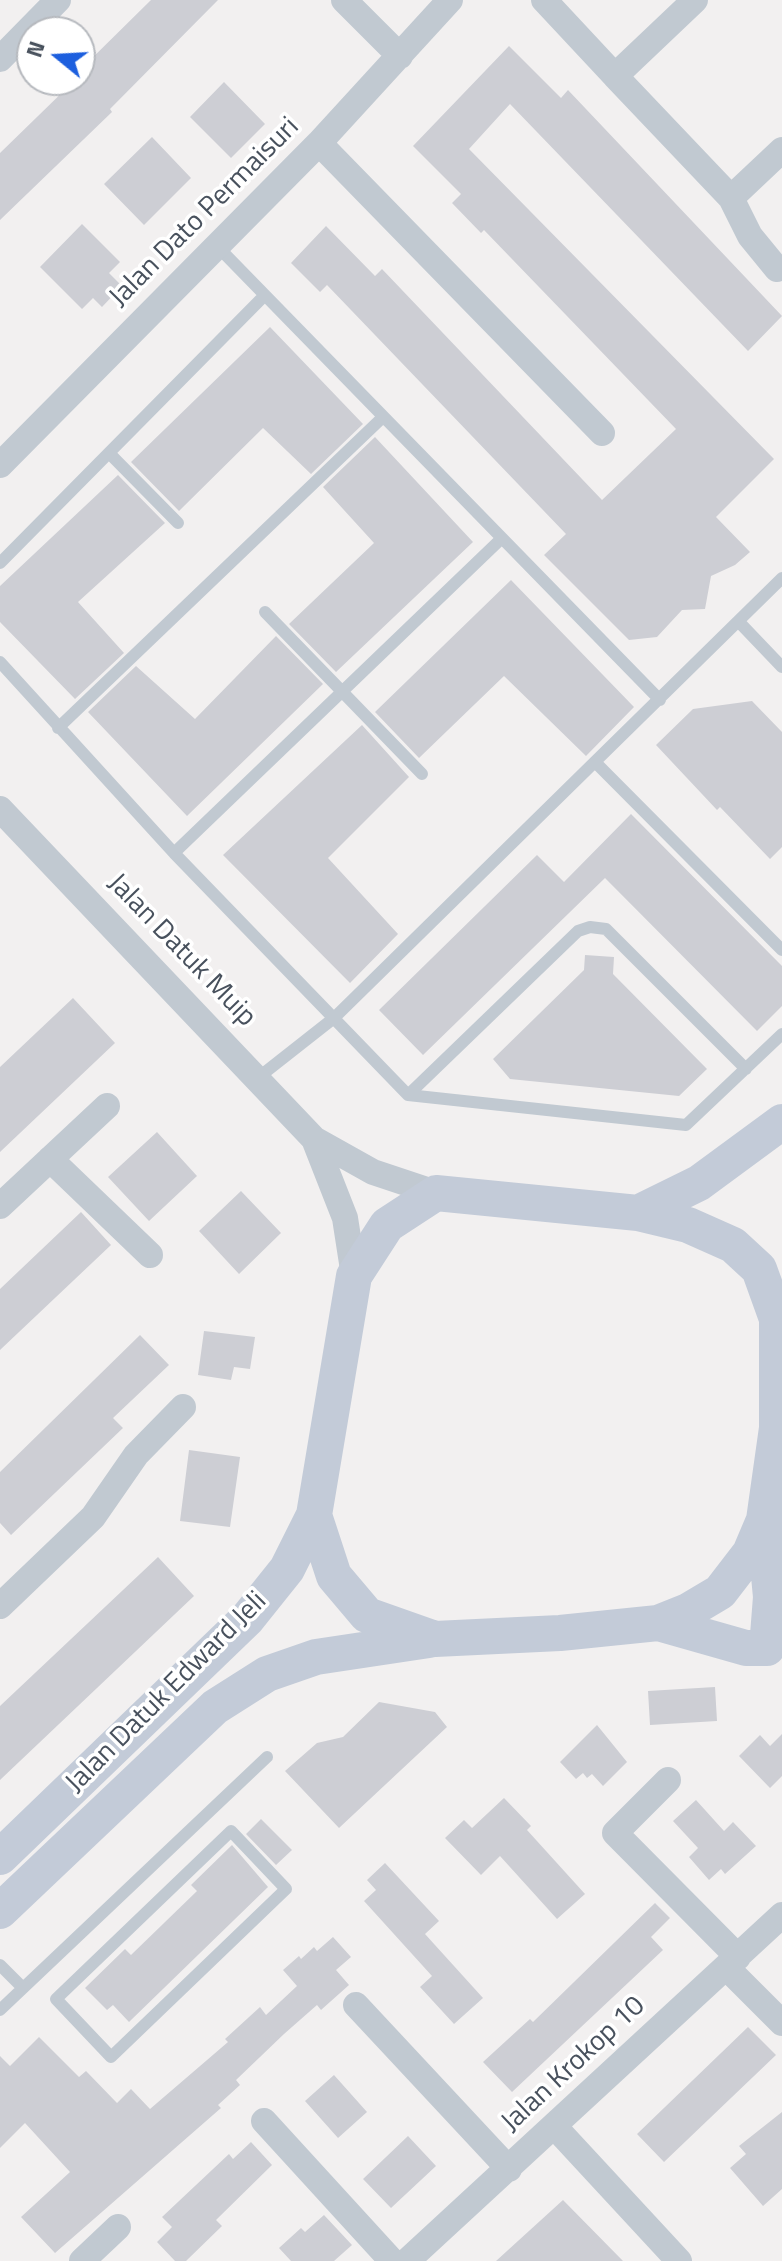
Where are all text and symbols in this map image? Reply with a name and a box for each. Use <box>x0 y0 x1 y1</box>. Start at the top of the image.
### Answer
north arrow <box>16 16 96 96</box>
text: N <box>17 37 54 62</box>
street label: Jalan Dato Permaisuri <box>103 111 307 315</box>
street label: Jalan Datuk Muip <box>100 868 262 1034</box>
street label: Jalan Datuk Edward Jeli <box>60 1586 274 1800</box>
street label: Jalan Krokop 10 <box>495 1990 653 2140</box>

